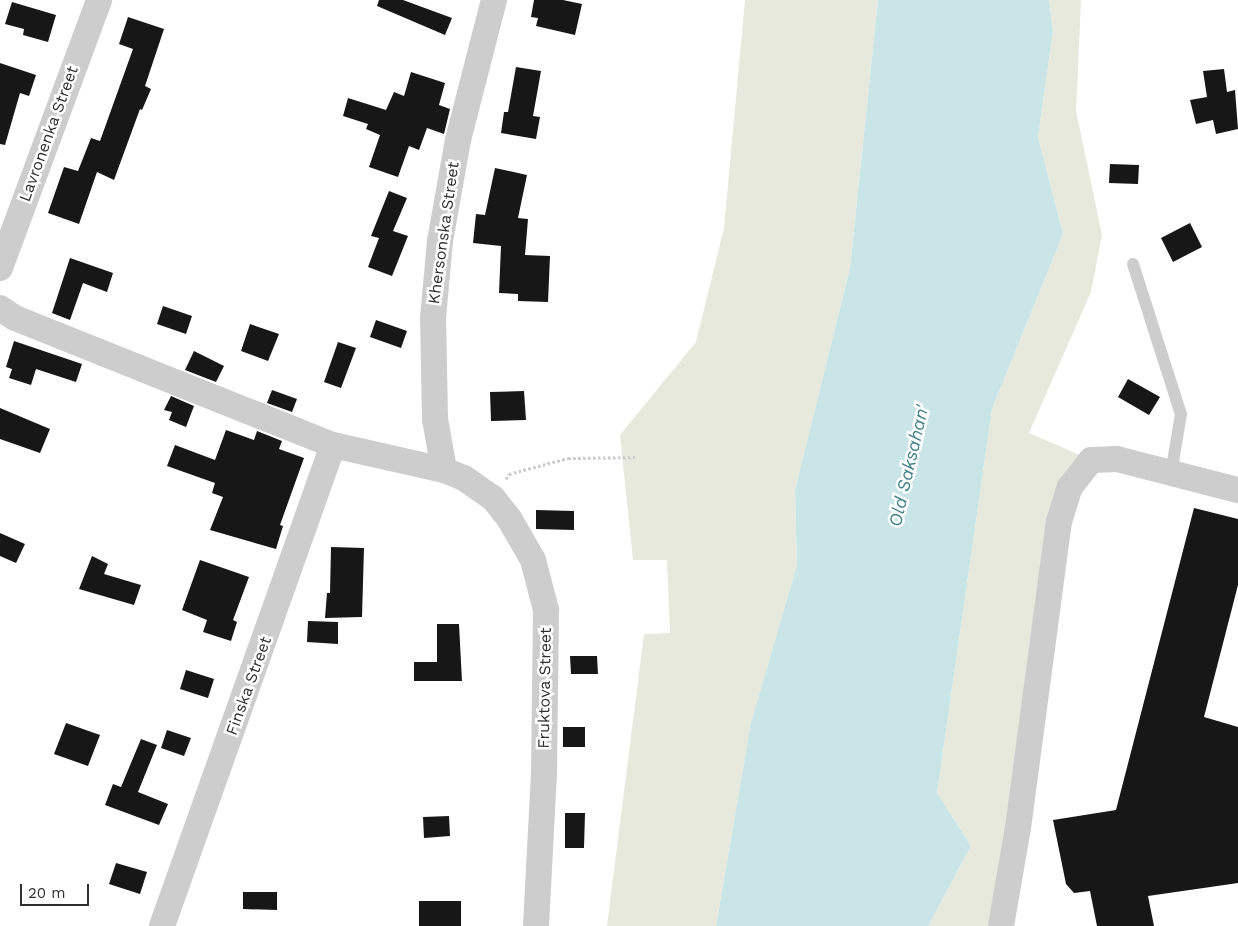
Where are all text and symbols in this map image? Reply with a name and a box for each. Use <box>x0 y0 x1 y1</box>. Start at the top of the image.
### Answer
street label: Lavronenka Street <box>15 63 83 205</box>
street label: Khersonska Street <box>424 160 464 306</box>
water label: Old Saksahan' <box>885 403 933 529</box>
street label: Fruktova Street <box>534 627 556 749</box>
street label: Finska Street <box>222 634 276 738</box>
scale bar <box>22 874 91 906</box>
text: 20 m <box>28 884 66 902</box>

